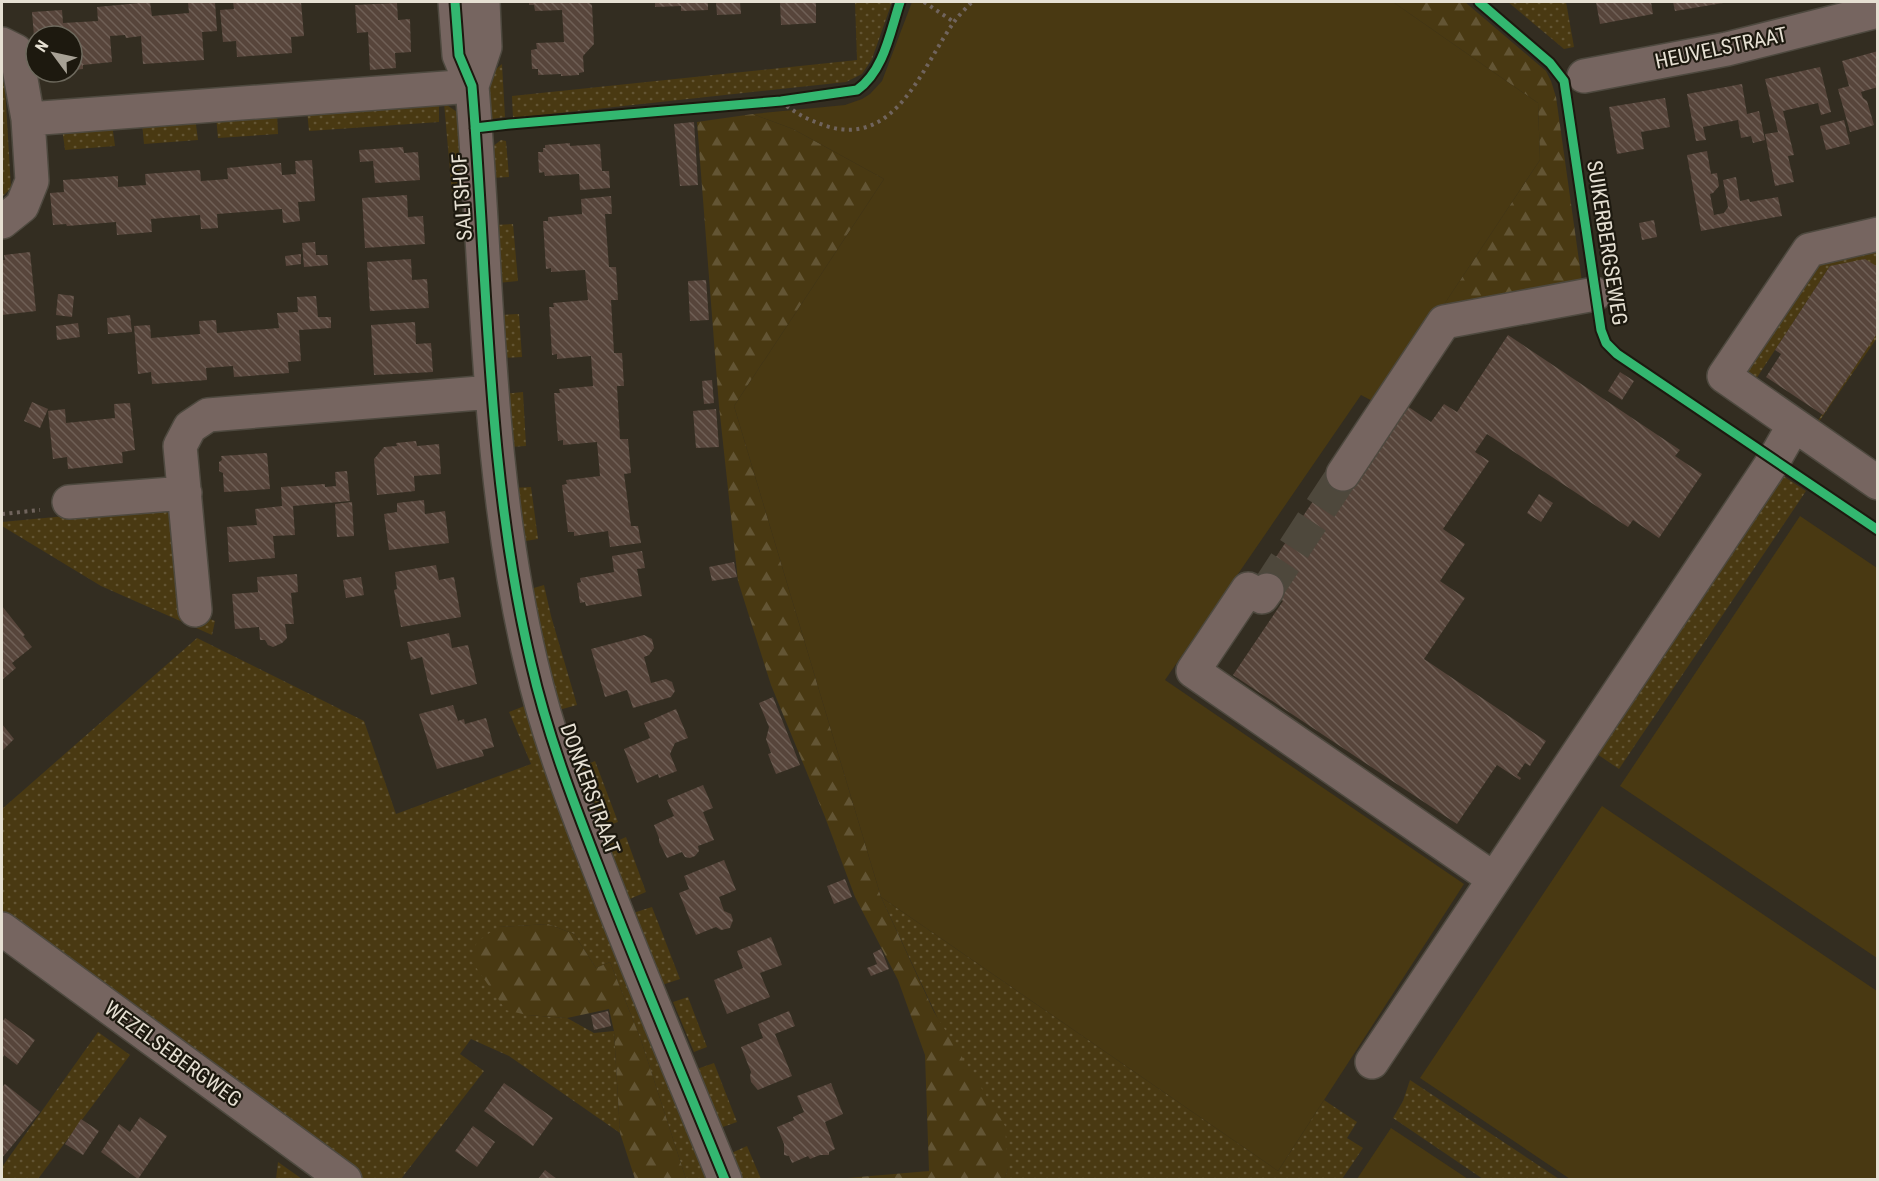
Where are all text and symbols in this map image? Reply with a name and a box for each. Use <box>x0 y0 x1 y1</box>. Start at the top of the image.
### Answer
street label: HEUVELSTRAAT <box>1653 22 1789 74</box>
north arrow <box>24 24 84 84</box>
text: N <box>31 37 52 55</box>
street label: SALTSHOF <box>447 152 477 242</box>
street label: SUIKERBERGSEWEG <box>1582 159 1632 327</box>
street label: DONKERSTRAAT <box>555 720 625 858</box>
street label: WEZELSEBERGWEG <box>100 996 246 1112</box>

